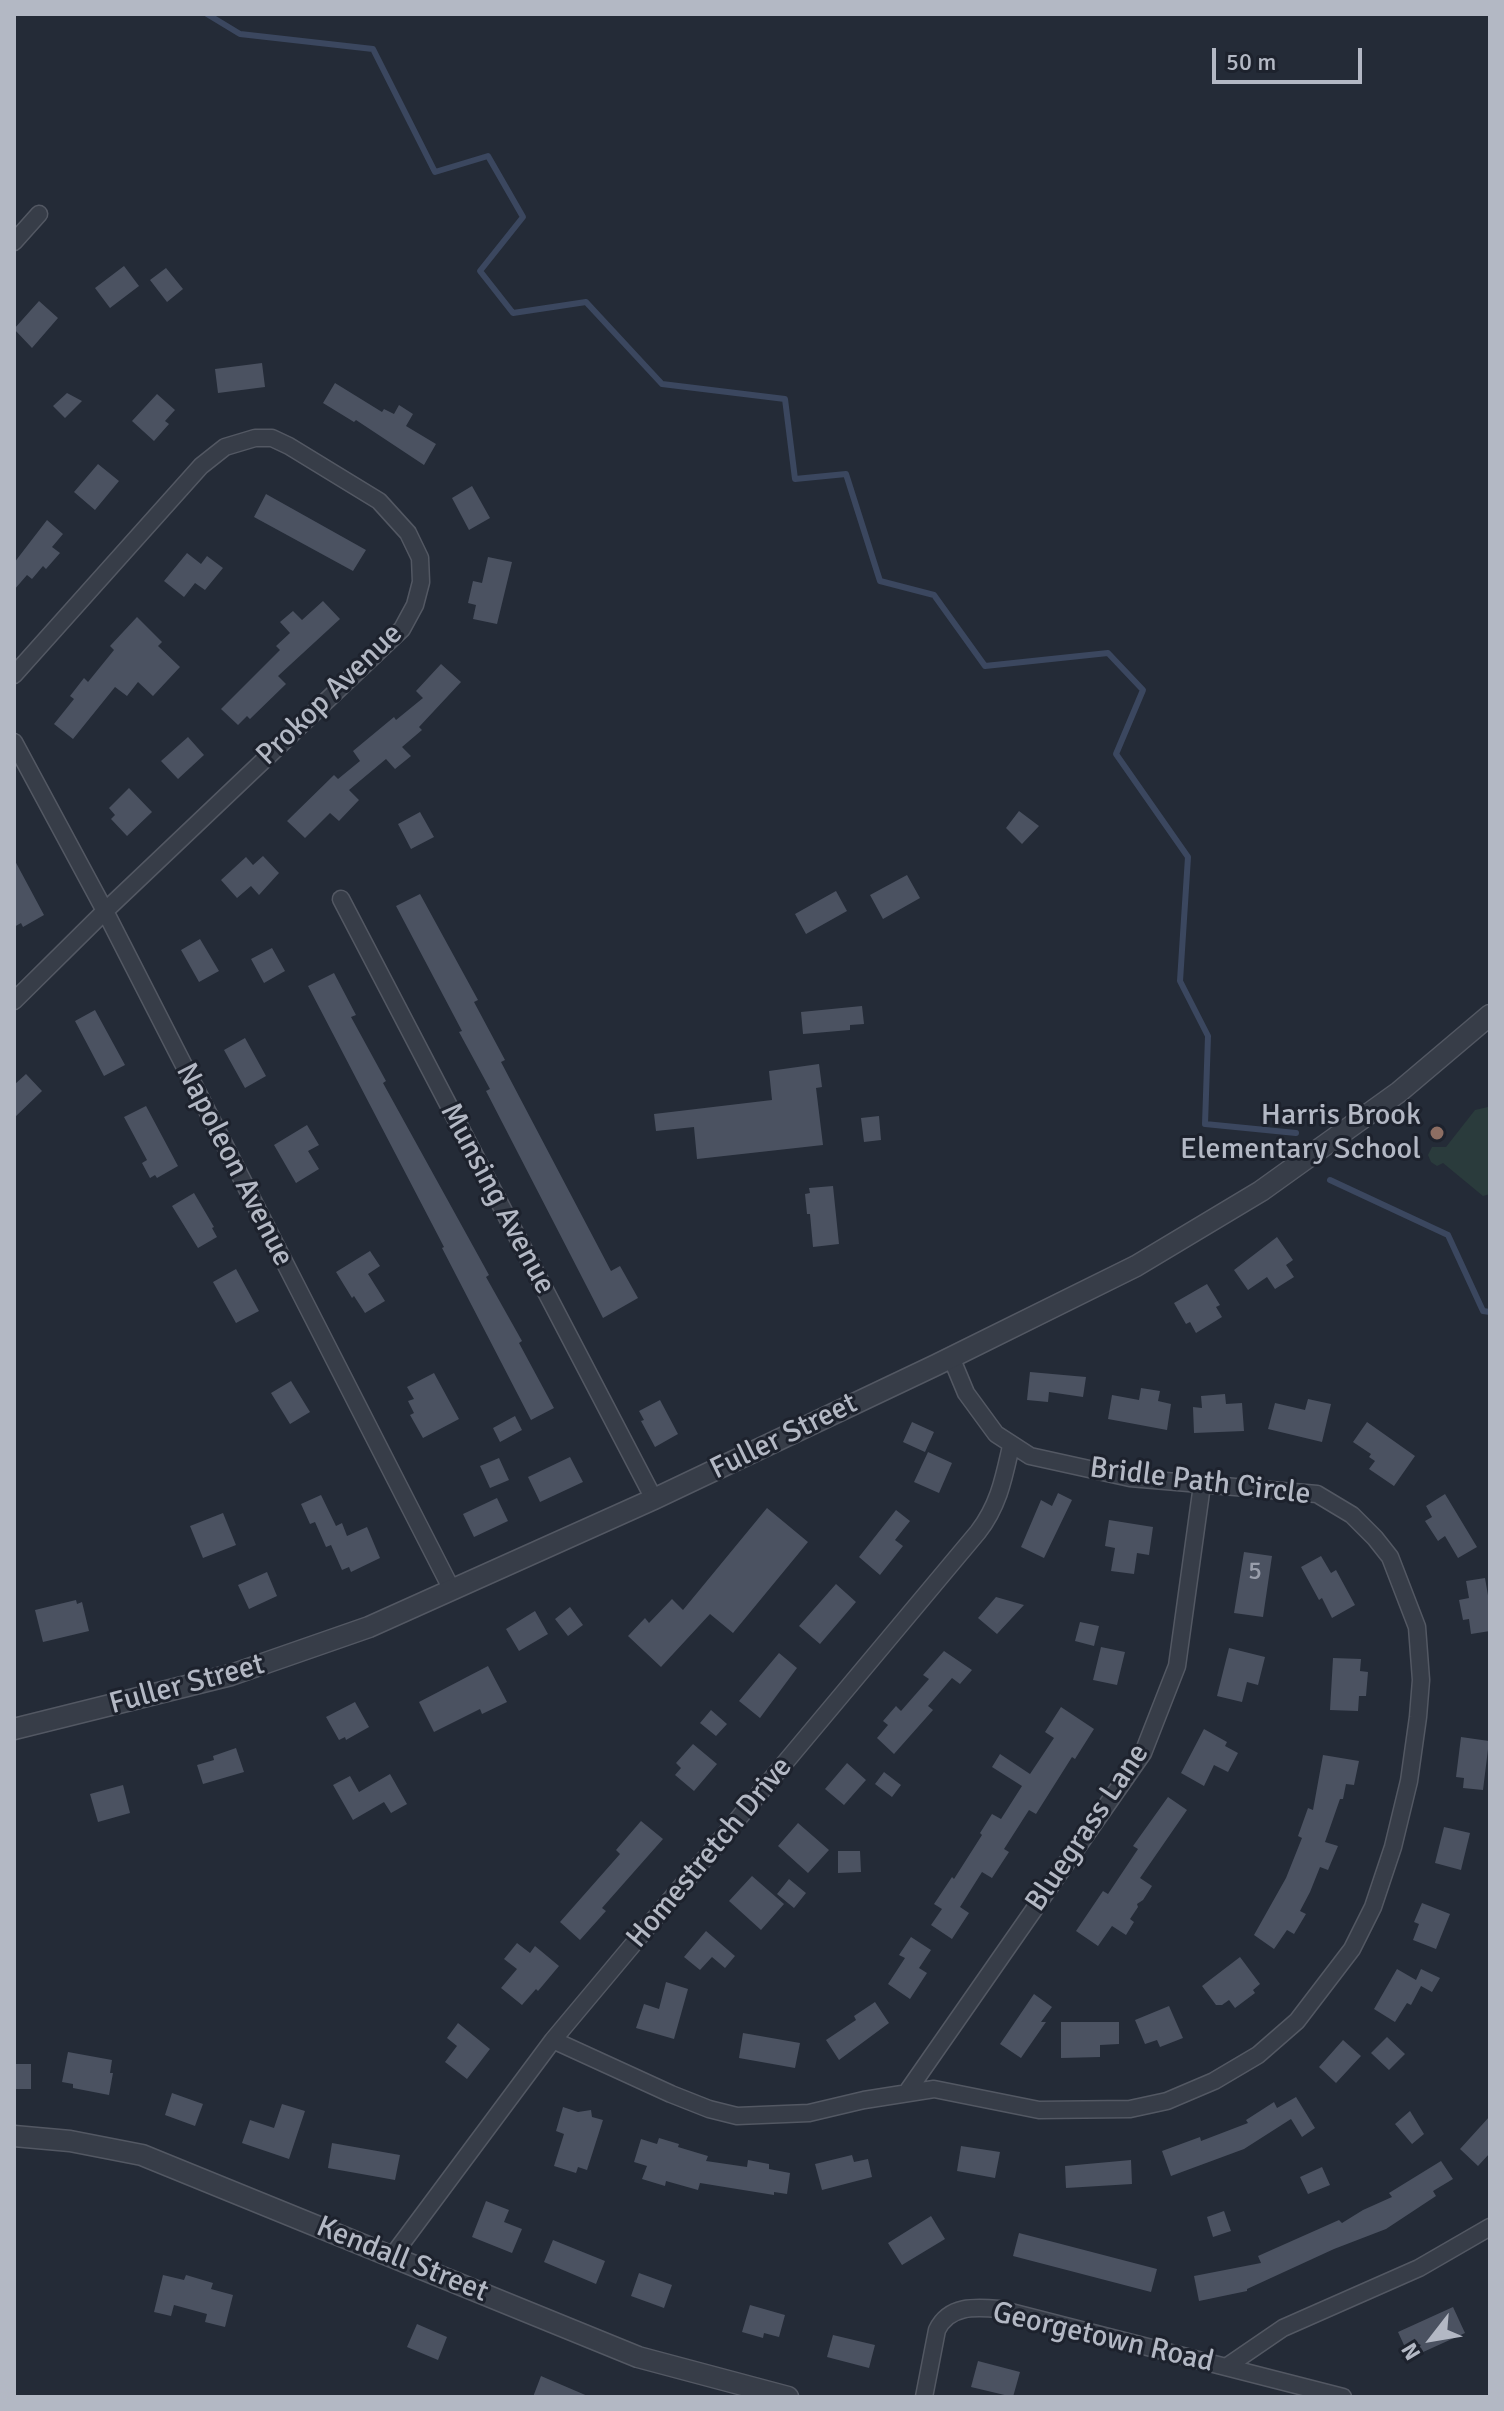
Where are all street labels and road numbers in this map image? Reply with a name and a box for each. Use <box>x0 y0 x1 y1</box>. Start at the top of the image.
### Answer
street label: Prokop Avenue <box>250 616 410 774</box>
street label: Napoleon Avenue <box>167 1057 301 1273</box>
street label: Munsing Avenue <box>432 1097 562 1301</box>
street label: Fuller Street <box>705 1386 863 1488</box>
street label: Bridle Path Circle <box>1087 1451 1313 1513</box>
street label: Fuller Street <box>106 1647 268 1723</box>
street label: Bluegrass Lane <box>1019 1737 1157 1919</box>
street label: Homestretch Drive <box>620 1750 800 1956</box>
street label: Kendall Street <box>311 2209 493 2311</box>
street label: Georgetown Road <box>989 2295 1217 2381</box>

